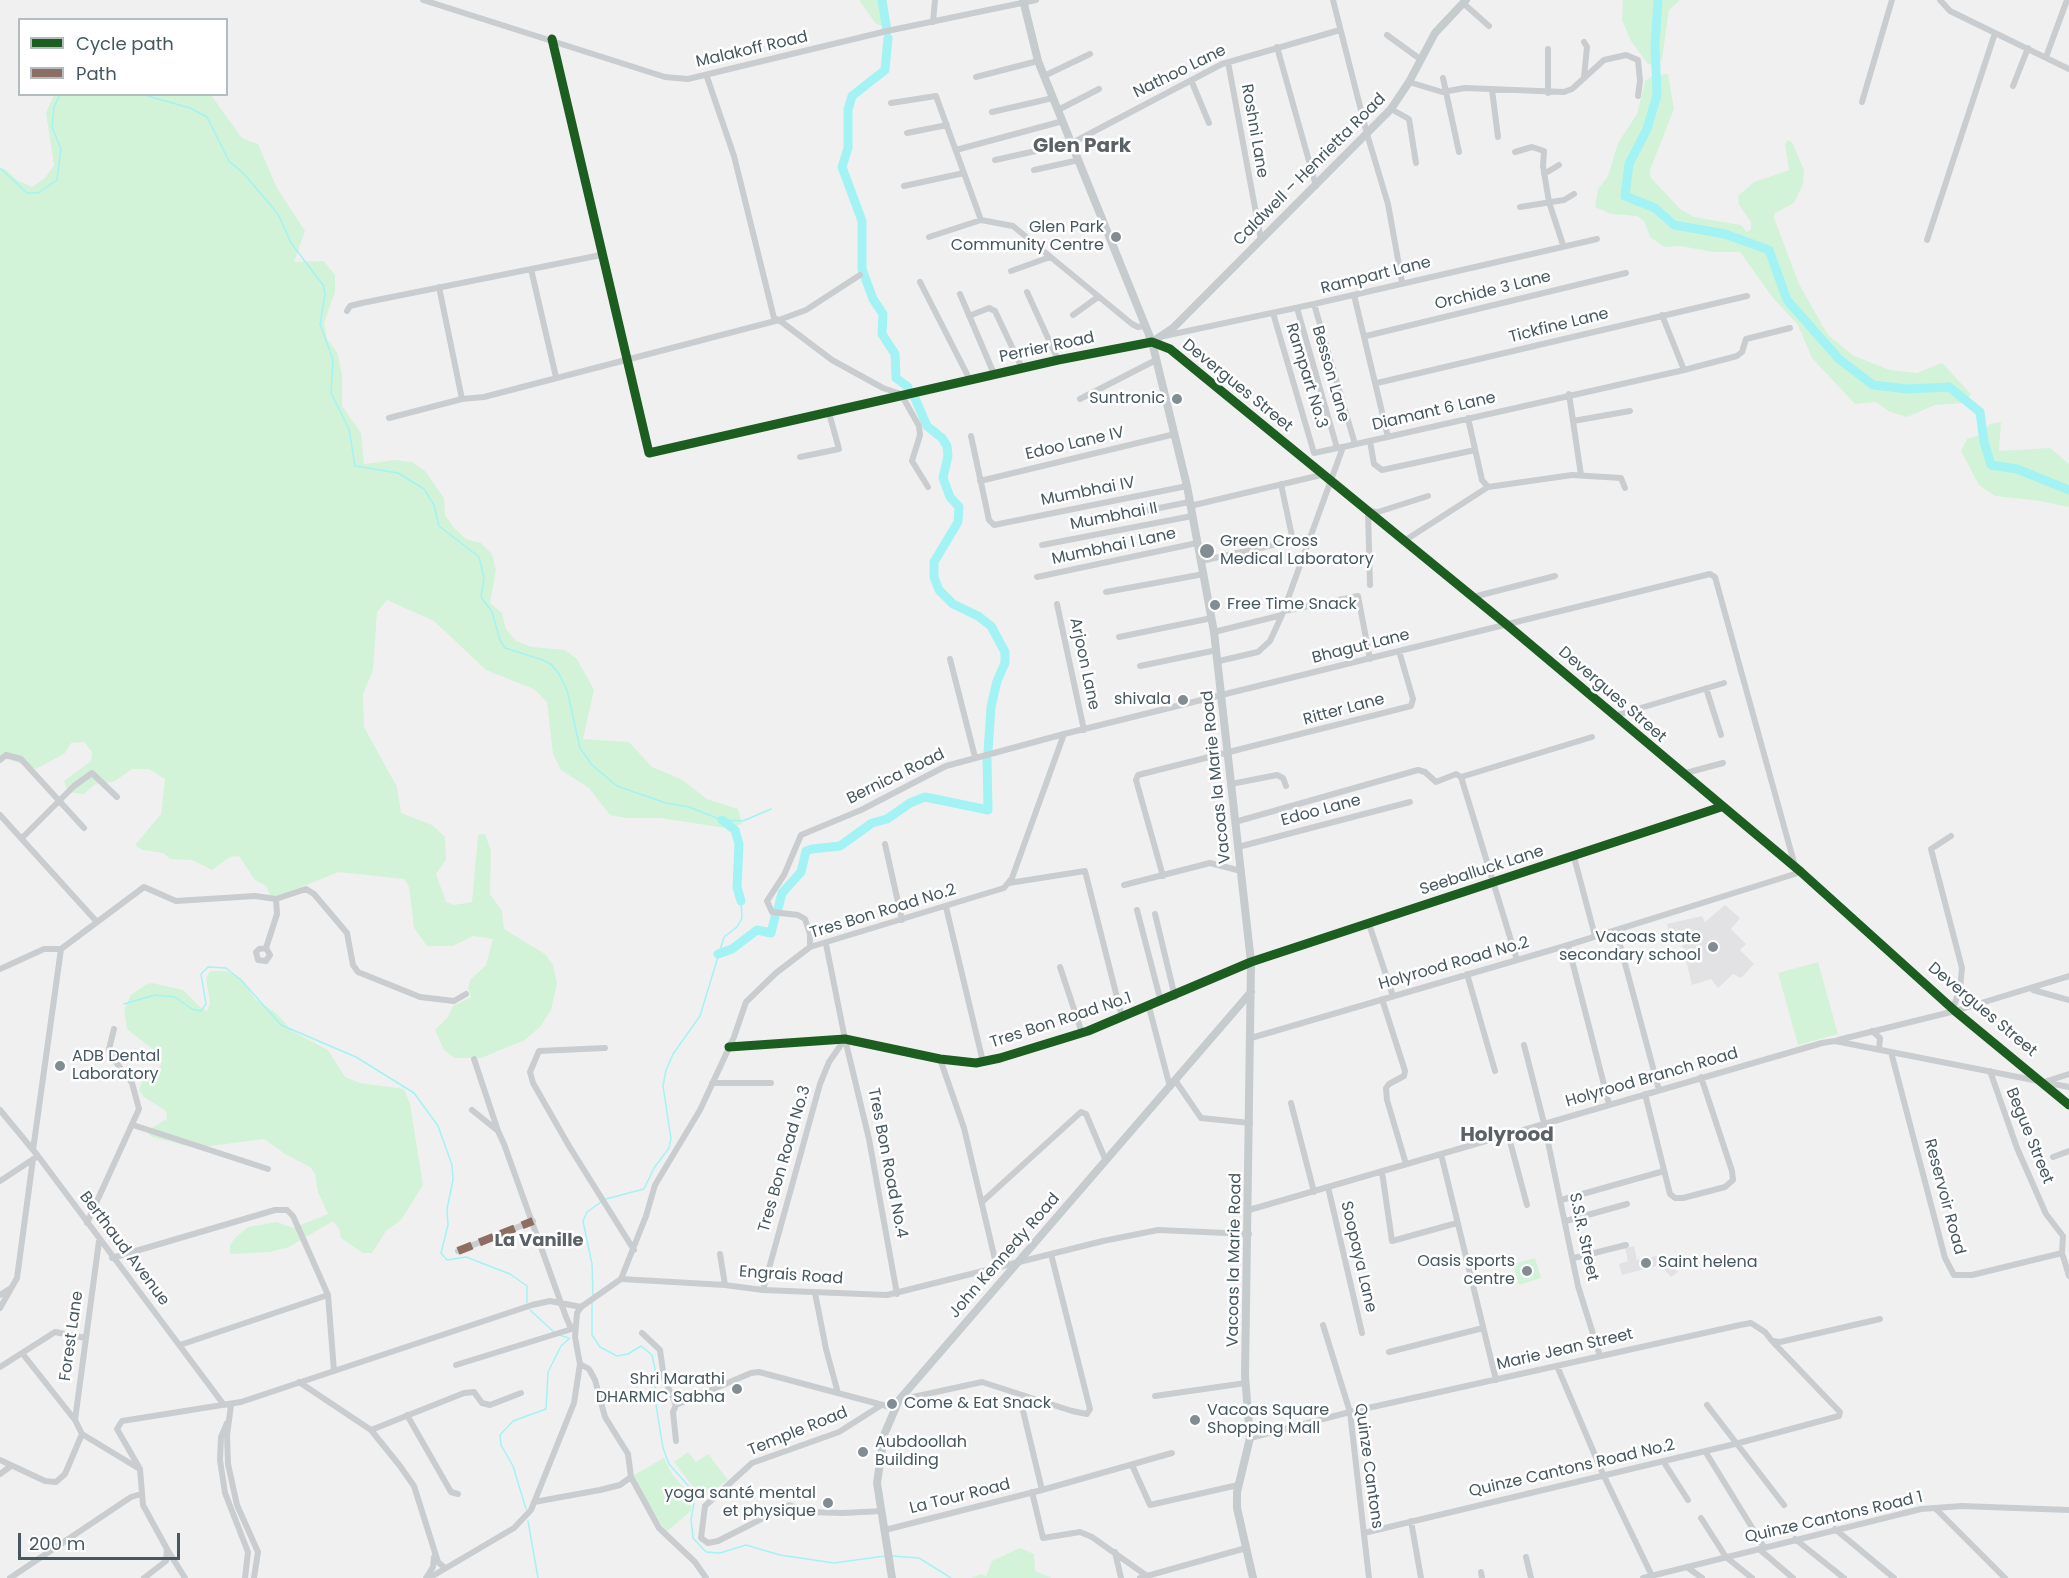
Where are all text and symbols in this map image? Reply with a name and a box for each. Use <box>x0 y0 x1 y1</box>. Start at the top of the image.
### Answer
legend <box>18 18 228 96</box>
street label: Malakoff Road <box>694 28 810 72</box>
text: Cycle path <box>76 31 174 56</box>
street label: Nathoo Lane <box>1131 41 1229 103</box>
text: Path <box>76 61 117 86</box>
street label: Roshni Lane <box>1236 83 1272 179</box>
street label: Caldwell – Henrietta Road <box>1230 90 1390 250</box>
district label: Glen Park <box>1033 135 1131 159</box>
place label: Glen Park Community Centre <box>951 218 1104 256</box>
marker: Glen Park Community Centre <box>1109 230 1123 244</box>
street label: Rampart Lane <box>1319 253 1433 299</box>
street label: Orchide 3 Lane <box>1433 267 1553 315</box>
street label: Tickfine Lane <box>1507 304 1611 348</box>
street label: Rampart No.3 <box>1281 321 1331 431</box>
street label: Besson Lane <box>1307 324 1353 424</box>
street label: Perrier Road <box>998 329 1096 367</box>
street label: Devergues Street <box>1178 336 1296 436</box>
street label: Diamant 6 Lane <box>1370 388 1498 436</box>
place label: Suntronic <box>1089 389 1165 409</box>
marker: Suntronic <box>1170 392 1184 406</box>
street label: Edoo Lane IV <box>1024 423 1126 465</box>
street label: Mumbhai IV <box>1039 473 1137 511</box>
street label: Mumbhai II <box>1069 499 1159 535</box>
street label: Mumbhai I Lane <box>1050 524 1178 570</box>
place label: Green Cross Medical Laboratory <box>1220 532 1374 570</box>
marker: Green Cross Medical Laboratory <box>1198 542 1216 560</box>
place label: Free Time Snack <box>1227 595 1357 615</box>
marker: Free Time Snack <box>1208 598 1222 612</box>
street label: Arjoon Lane <box>1065 616 1103 712</box>
street label: Bhagut Lane <box>1310 626 1412 668</box>
street label: Devergues Street <box>1554 643 1670 747</box>
street label: Vacoas la Marie Road <box>1198 689 1236 865</box>
place label: shivala <box>1114 690 1171 710</box>
street label: Ritter Lane <box>1301 690 1387 730</box>
marker: shivala <box>1176 693 1190 707</box>
street label: Bernica Road <box>844 745 948 809</box>
street label: Edoo Lane <box>1279 791 1363 831</box>
street label: Seeballuck Lane <box>1418 842 1546 900</box>
street label: Tres Bon Road No.2 <box>808 881 958 943</box>
place label: Vacoas state secondary school <box>1559 928 1701 966</box>
street label: Holyrood Road No.2 <box>1377 933 1531 995</box>
marker: Vacoas state secondary school <box>1706 940 1720 954</box>
street label: Devergues Street <box>1924 959 2040 1061</box>
street label: Tres Bon Road No.1 <box>988 989 1134 1053</box>
street label: Holyrood Branch Road <box>1564 1044 1740 1112</box>
place label: ADB Dental Laboratory <box>72 1047 160 1085</box>
marker: ADB Dental Laboratory <box>53 1059 67 1073</box>
street label: Tres Bon Road No.3 <box>755 1083 815 1235</box>
street label: Begue Street <box>2001 1085 2057 1187</box>
street label: Tres Bon Road No.4 <box>863 1086 911 1240</box>
district label: Holyrood <box>1460 1124 1554 1148</box>
street label: Reservoir Road <box>1919 1137 1969 1257</box>
street label: Vacoas la Marie Road <box>1224 1173 1246 1347</box>
street label: Berthaud Avenue <box>75 1188 173 1310</box>
street label: John Kennedy Road <box>946 1190 1064 1322</box>
street label: S.S.R. Street <box>1564 1191 1602 1283</box>
street label: Soopaya Lane <box>1336 1200 1380 1314</box>
district label: La Vanille <box>494 1230 584 1252</box>
place label: Oasis sports centre <box>1417 1252 1515 1290</box>
place label: Saint helena <box>1658 1253 1758 1273</box>
marker: Saint helena <box>1639 1256 1653 1270</box>
street label: Engrais Road <box>738 1263 844 1289</box>
marker: Oasis sports centre <box>1520 1264 1534 1278</box>
street label: Forest Lane <box>56 1290 88 1382</box>
street label: Marie Jean Street <box>1495 1325 1635 1375</box>
place label: Shri Marathi DHARMIC Sabha <box>596 1370 725 1408</box>
marker: Shri Marathi DHARMIC Sabha <box>730 1382 744 1396</box>
place label: Come & Eat Snack <box>904 1394 1051 1414</box>
marker: Come & Eat Snack <box>885 1397 899 1411</box>
place label: Vacoas Square Shopping Mall <box>1207 1401 1329 1439</box>
street label: Quinze Cantons <box>1350 1402 1386 1530</box>
street label: Temple Road <box>745 1403 851 1461</box>
marker: Vacoas Square Shopping Mall <box>1188 1413 1202 1427</box>
place label: Aubdoollah Building <box>875 1433 967 1471</box>
street label: Quinze Cantons Road No.2 <box>1467 1436 1677 1502</box>
marker: Aubdoollah Building <box>856 1445 870 1459</box>
street label: La Tour Road <box>908 1475 1012 1519</box>
place label: yoga santé mental et physique <box>664 1484 816 1522</box>
street label: Quinze Cantons Road 1 <box>1743 1488 1925 1548</box>
marker: yoga santé mental et physique <box>821 1496 835 1510</box>
scale bar <box>21 1521 183 1559</box>
text: 200 m <box>29 1531 85 1556</box>

